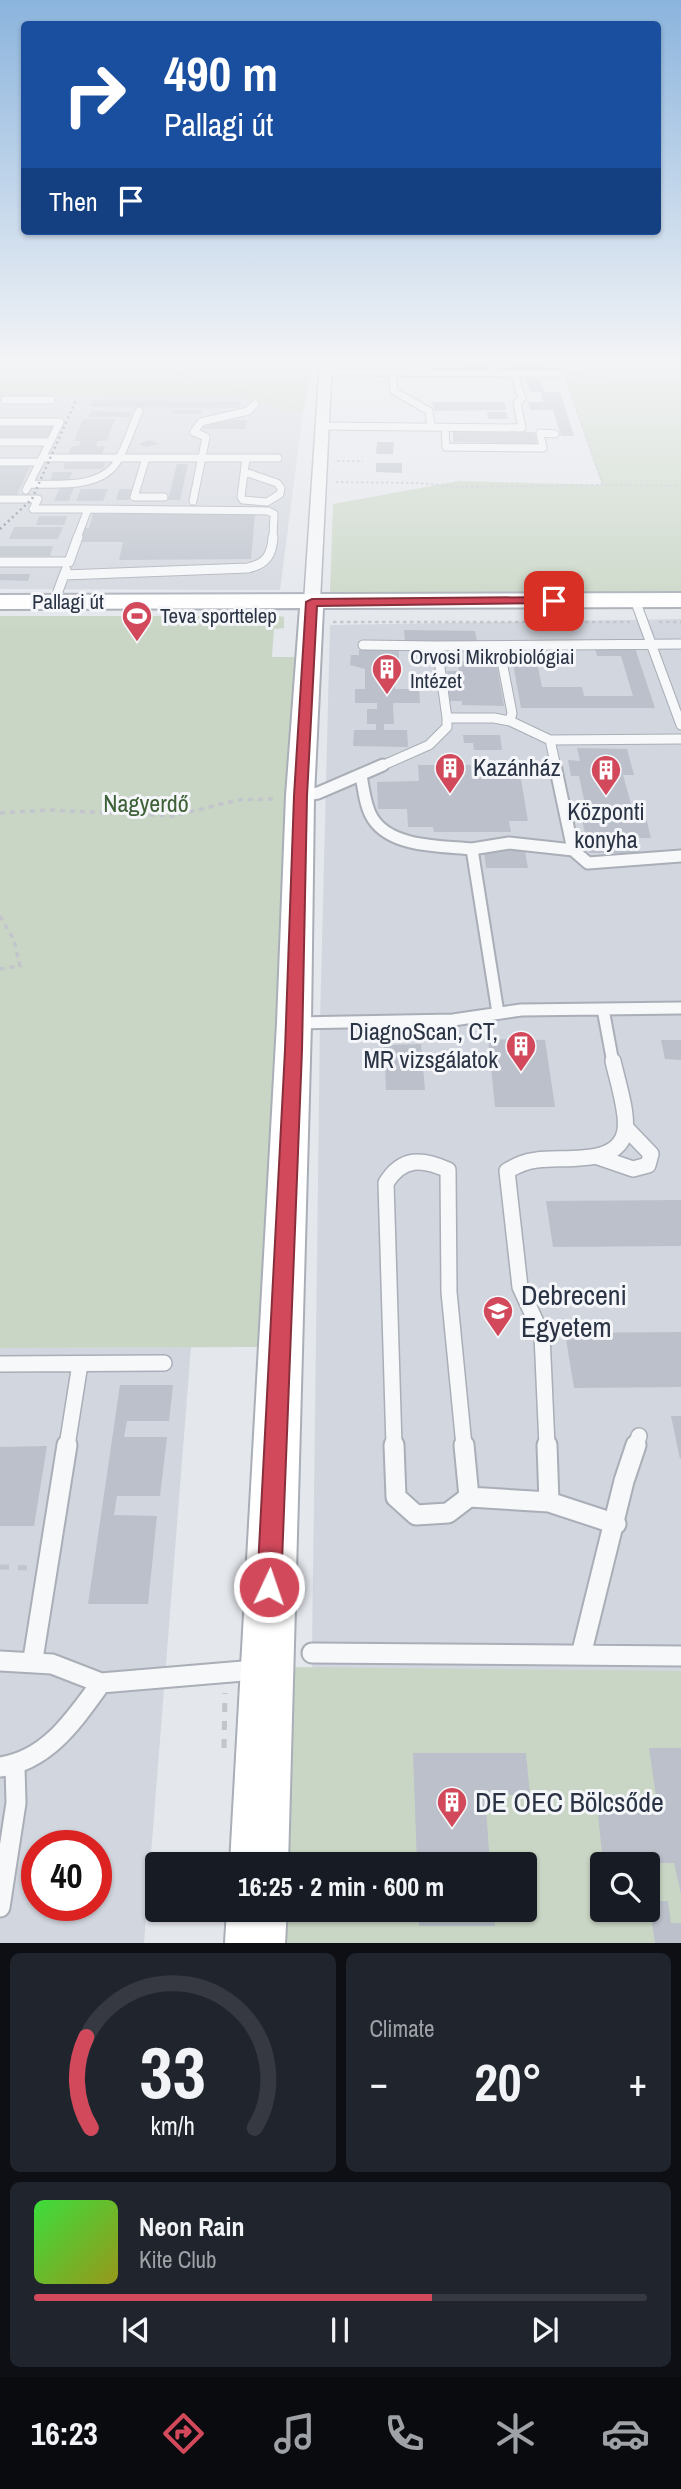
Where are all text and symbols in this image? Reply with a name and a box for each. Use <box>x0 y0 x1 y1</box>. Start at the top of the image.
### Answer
text: 490 m <box>164 40 278 106</box>
icon: right <box>49 49 140 140</box>
text: Pallagi út <box>164 103 273 146</box>
icon: arrive <box>112 182 150 220</box>
text: Then <box>49 184 98 219</box>
pin <box>524 571 584 631</box>
icon: arrive <box>535 582 573 620</box>
street label: Pallagi út <box>32 587 104 616</box>
sports icon: Teva sporttelep <box>120 599 154 643</box>
place label: Teva sporttelep <box>160 601 277 630</box>
place label: Orvosi Mikrobiológiai Intézet <box>410 642 575 695</box>
building icon: Orvosi Mikrobiológiai Intézet <box>370 652 404 696</box>
building icon: Kazánház <box>433 751 467 795</box>
place label: Kazánház <box>473 751 561 783</box>
building icon: Központi konyha <box>589 753 623 797</box>
park label: Nagyerdő <box>103 787 189 819</box>
place label: Központi konyha <box>567 795 645 855</box>
place label: DiagnoScan, CT, MR vizsgálatok <box>349 1015 498 1075</box>
building icon: DiagnoScan, CT, MR vizsgálatok <box>504 1029 538 1073</box>
place label: Debreceni Egyetem <box>521 1276 627 1346</box>
school or university icon: Debreceni Egyetem <box>481 1294 515 1338</box>
position arrow <box>232 1550 306 1624</box>
place label: DE OEC Bölcsőde <box>475 1783 664 1821</box>
building icon: DE OEC Bölcsőde <box>435 1785 469 1829</box>
speed limit sign: 40 <box>21 1830 112 1921</box>
map controls <box>590 1852 660 1922</box>
button: search <box>590 1852 660 1922</box>
text: 16:25 · 2 min · 600 m <box>238 1869 444 1904</box>
text: Climate <box>370 2013 434 2044</box>
text: 33 <box>140 2024 206 2122</box>
text: 20° <box>474 2047 542 2117</box>
text: − <box>370 2057 388 2108</box>
text: + <box>629 2057 647 2108</box>
text: km/h <box>151 2109 195 2143</box>
text: Neon Rain <box>139 2209 244 2244</box>
text: Kite Club <box>139 2244 217 2275</box>
icon: previous <box>117 2311 155 2349</box>
icon: pause <box>321 2311 359 2349</box>
icon: next <box>526 2311 564 2349</box>
icon: directions <box>159 2409 208 2458</box>
icon: music <box>270 2409 319 2458</box>
icon: phone <box>380 2409 429 2458</box>
icon: climate <box>491 2409 540 2458</box>
icon: car <box>601 2409 650 2458</box>
text: 16:23 <box>31 2412 98 2455</box>

